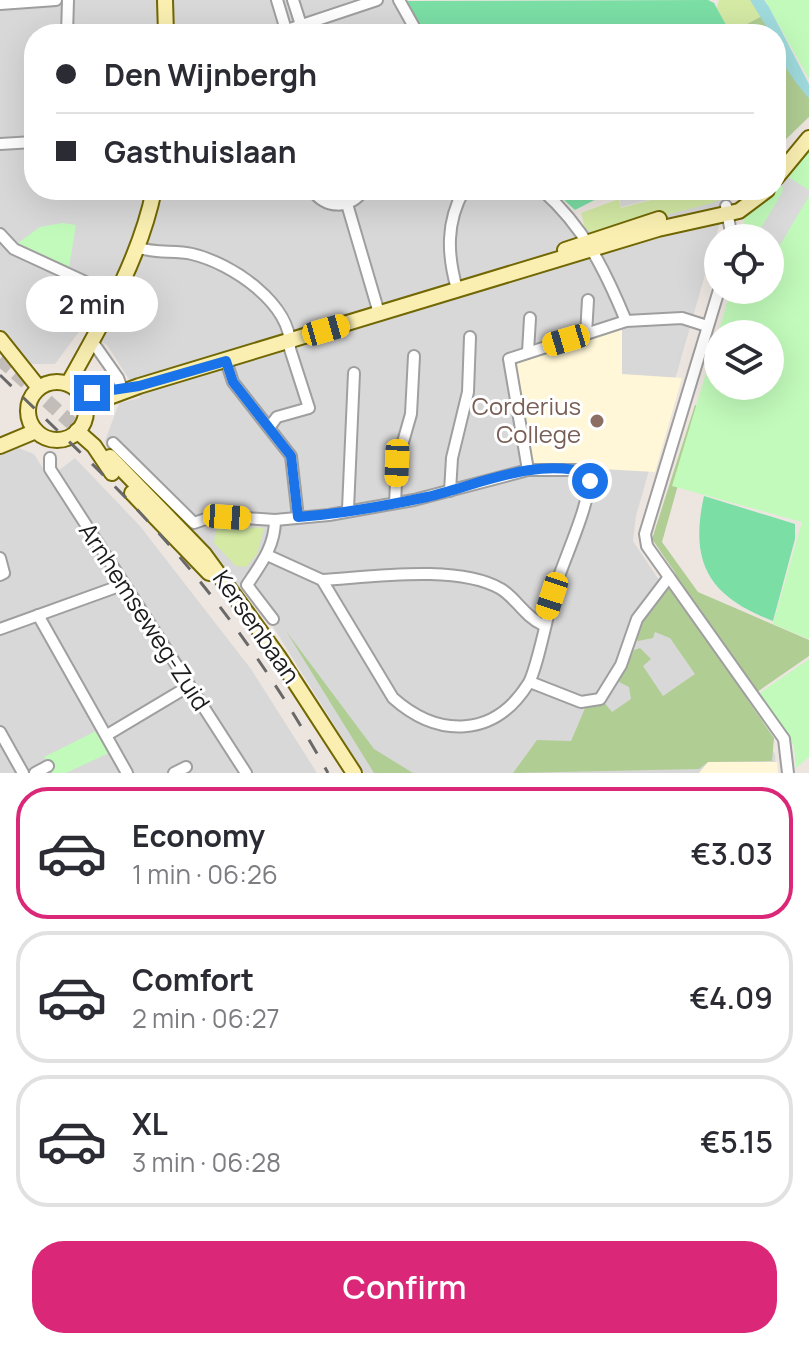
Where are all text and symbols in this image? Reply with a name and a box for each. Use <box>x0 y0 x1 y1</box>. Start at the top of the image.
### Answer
text: Den Wijnbergh <box>104 54 317 95</box>
text: Gasthuislaan <box>104 131 296 172</box>
map controls <box>704 224 784 400</box>
button: locate <box>704 224 784 304</box>
callout: 2 min <box>26 277 158 333</box>
text: 2 min <box>59 286 125 322</box>
car <box>300 312 352 348</box>
button: layers <box>704 320 784 400</box>
car <box>540 322 592 358</box>
route end <box>74 375 110 411</box>
place label: Corderius College <box>472 389 581 450</box>
marker: Corderius College <box>588 412 606 430</box>
car <box>384 439 410 487</box>
route start <box>572 463 608 499</box>
car <box>202 503 252 531</box>
street label: Arnhemseweg-Zuid <box>72 516 218 716</box>
street label: Kersenbaan <box>206 563 308 689</box>
car <box>533 569 571 623</box>
text: Economy <box>132 815 265 856</box>
icon: car <box>36 817 108 889</box>
text: €3.03 <box>691 833 773 874</box>
text: 1 min · 06:26 <box>132 856 278 892</box>
text: Comfort <box>132 959 254 1000</box>
icon: car <box>36 961 108 1033</box>
text: €4.09 <box>689 977 773 1018</box>
text: 2 min · 06:27 <box>132 1000 280 1036</box>
text: XL <box>132 1103 168 1144</box>
icon: car <box>36 1105 108 1177</box>
text: €5.15 <box>700 1121 773 1162</box>
text: 3 min · 06:28 <box>132 1144 281 1180</box>
button: Confirm <box>32 1241 777 1333</box>

